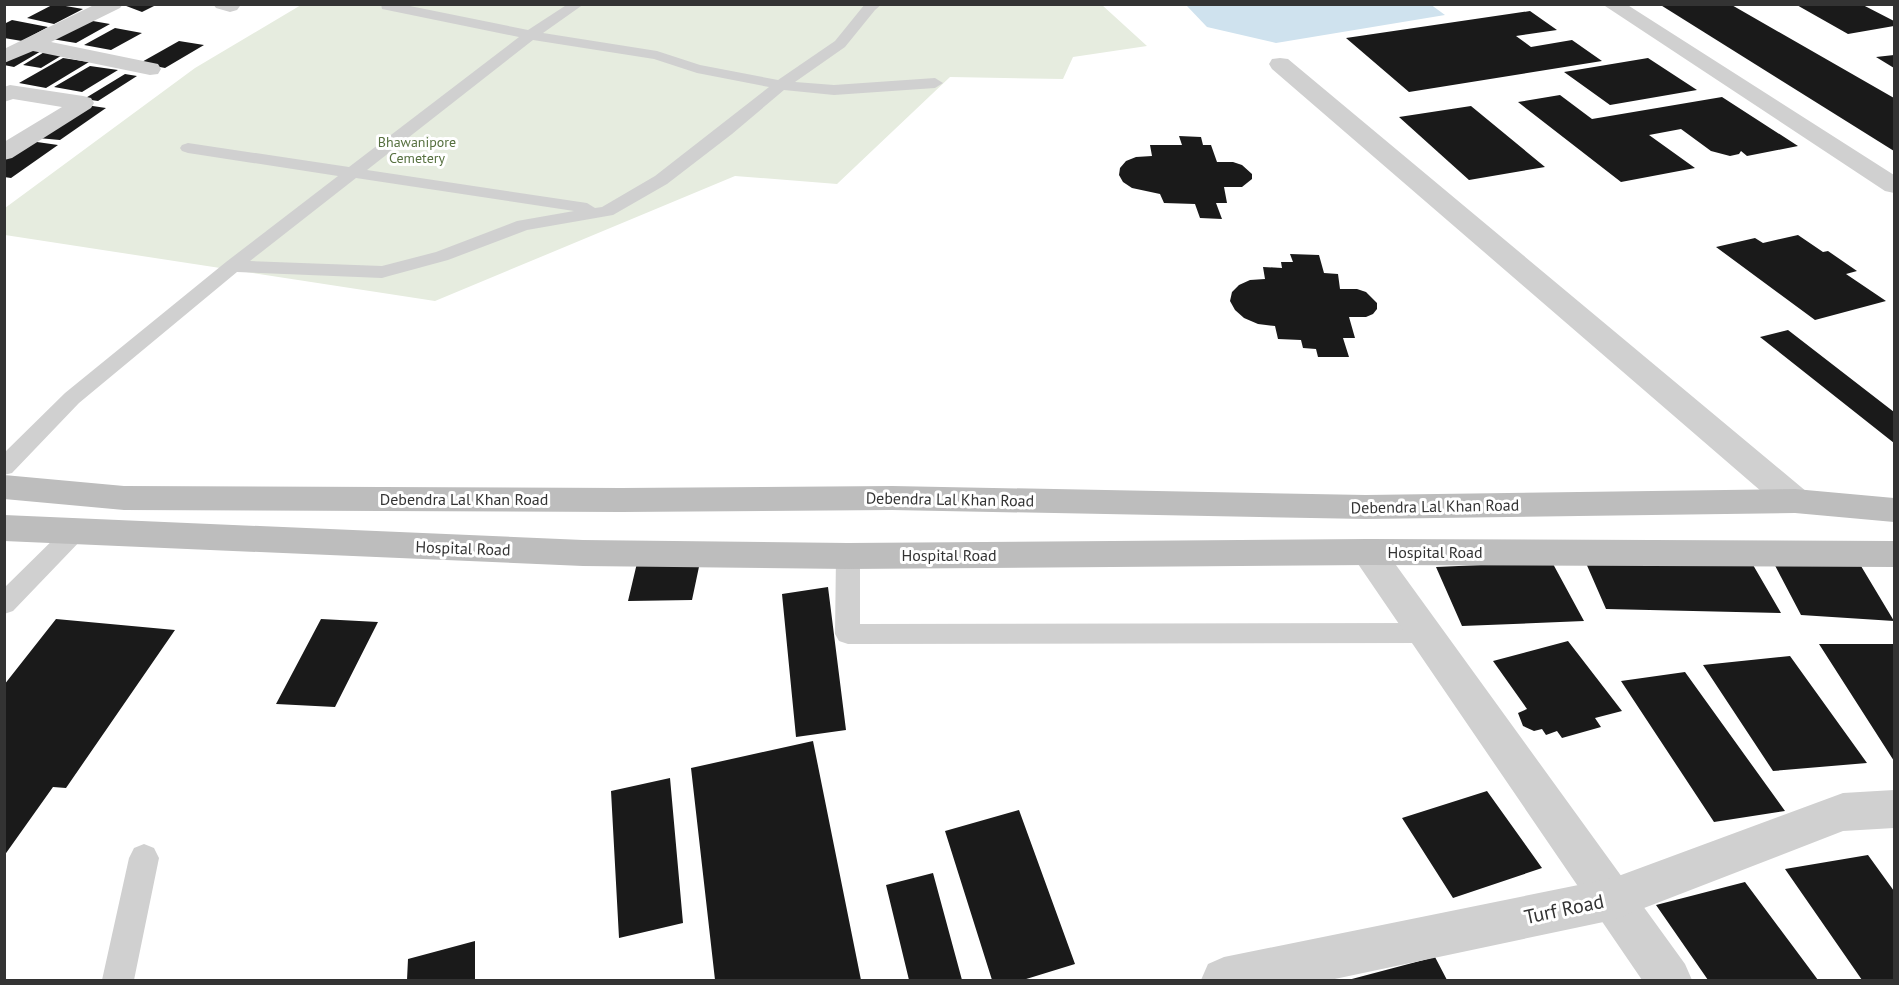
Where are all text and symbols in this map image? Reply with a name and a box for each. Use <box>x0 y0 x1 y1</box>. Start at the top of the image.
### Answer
park label: Bhawanipore Cemetery <box>378 133 456 167</box>
street label: Debendra Lal Khan Road <box>866 488 1034 510</box>
street label: Debendra Lal Khan Road <box>380 489 548 509</box>
street label: Debendra Lal Khan Road <box>1351 495 1519 517</box>
street label: Hospital Road <box>415 536 511 560</box>
street label: Hospital Road <box>1387 542 1483 562</box>
street label: Hospital Road <box>901 545 997 565</box>
street label: Turf Road <box>1522 888 1606 930</box>

